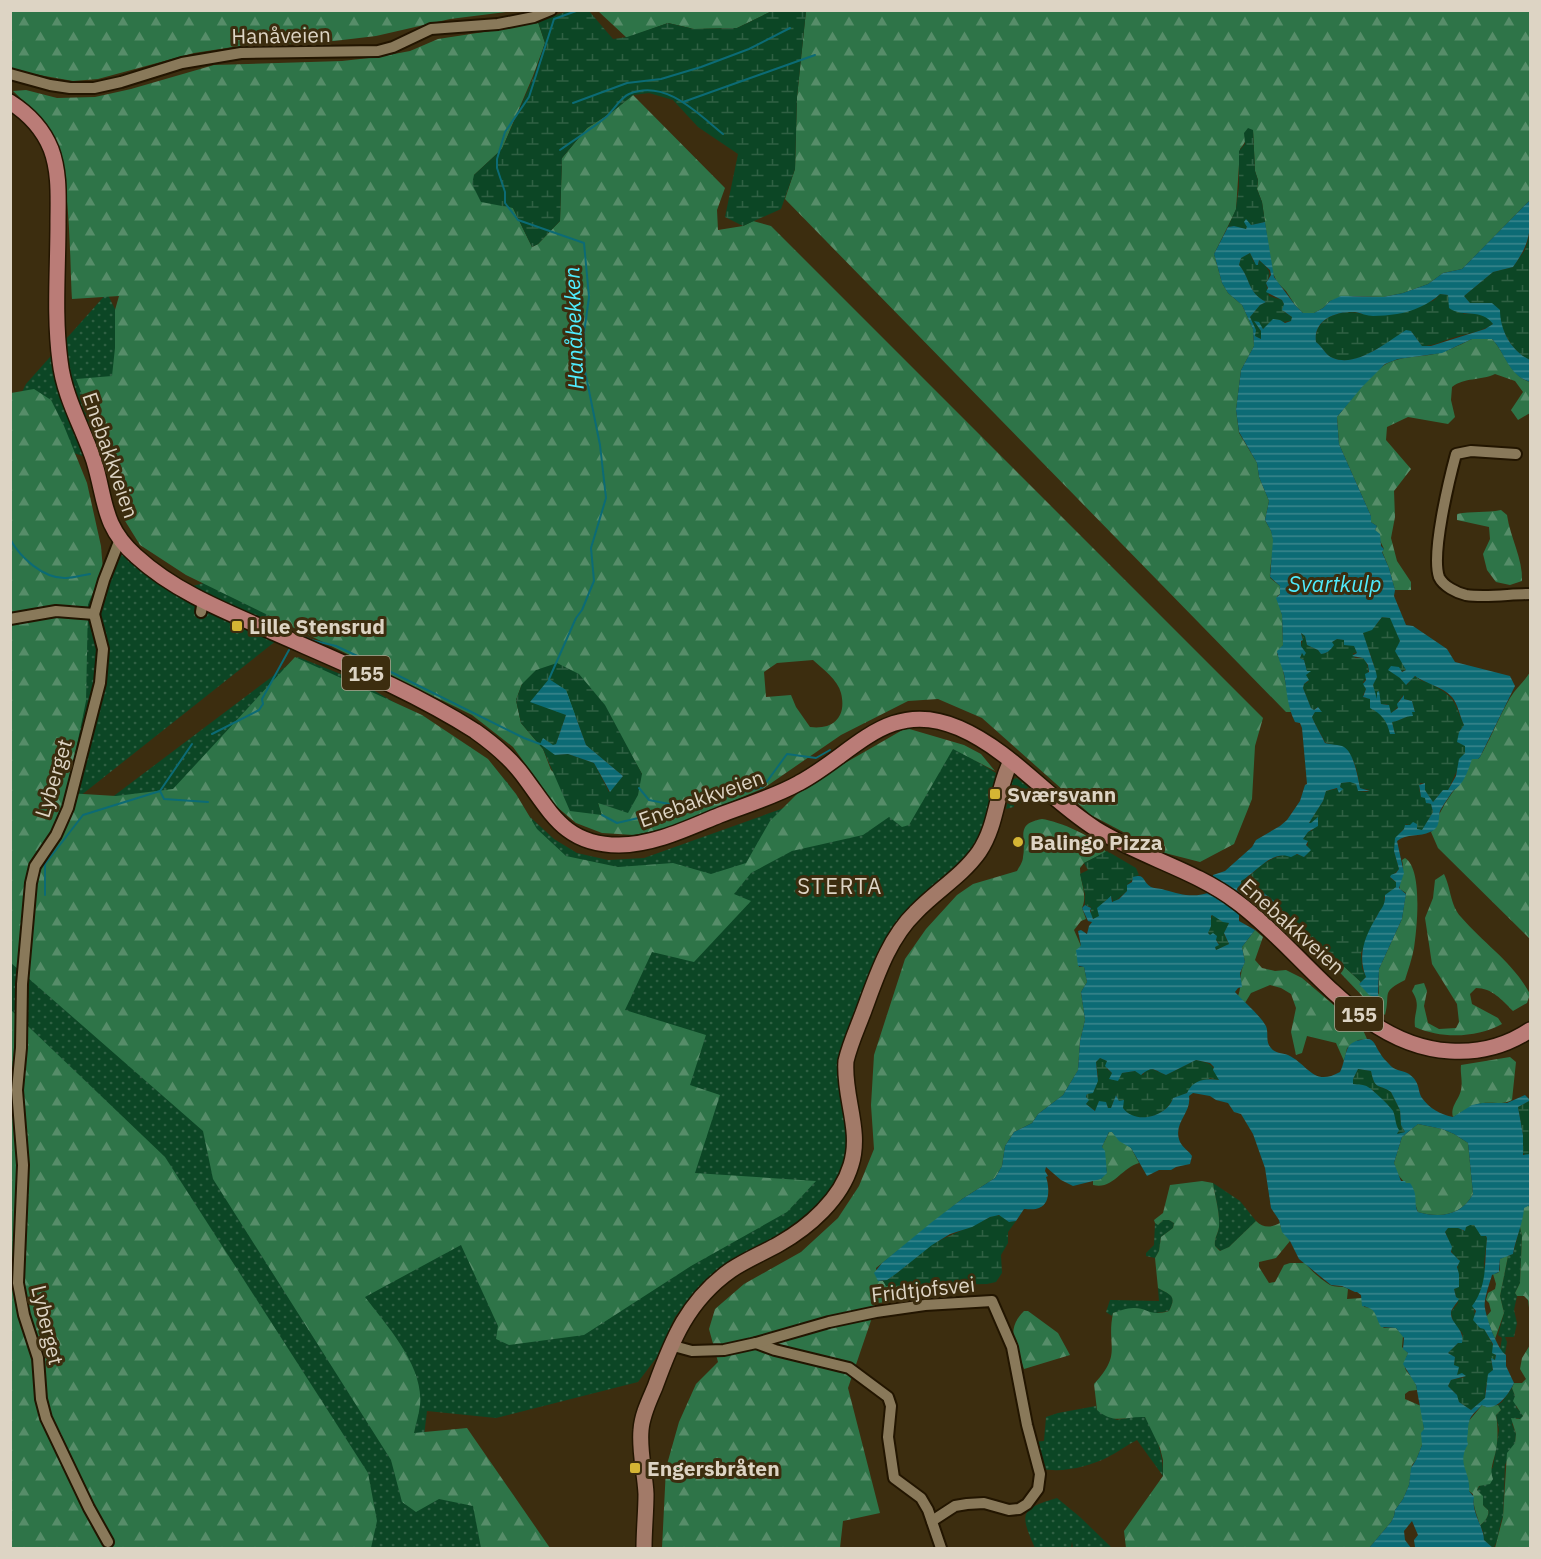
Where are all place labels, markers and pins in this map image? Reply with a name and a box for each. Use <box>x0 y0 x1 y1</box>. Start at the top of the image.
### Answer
place label: Lille Stensrud <box>249 612 385 640</box>
marker: Lille Stensrud <box>230 619 244 633</box>
place label: Sværsvann <box>1007 780 1116 808</box>
marker: Sværsvann <box>988 787 1002 801</box>
place label: Balingo Pizza <box>1030 828 1163 856</box>
marker: Balingo Pizza <box>1011 835 1025 849</box>
place label: Engersbråten <box>647 1454 780 1482</box>
marker: Engersbråten <box>628 1461 642 1475</box>

